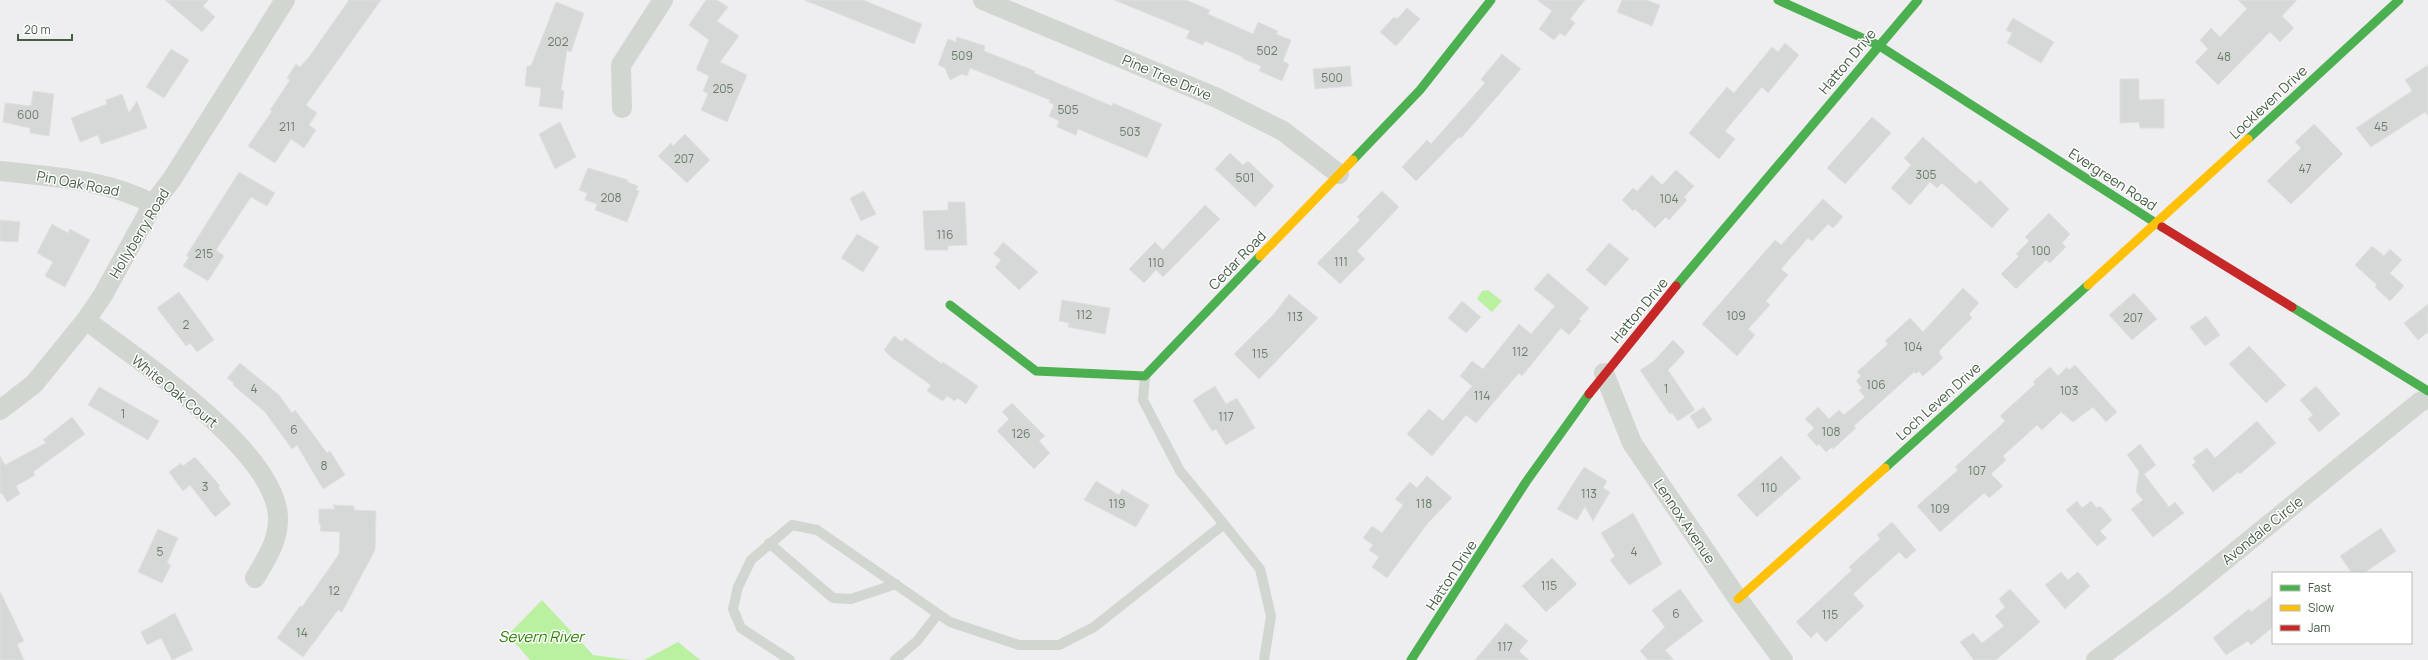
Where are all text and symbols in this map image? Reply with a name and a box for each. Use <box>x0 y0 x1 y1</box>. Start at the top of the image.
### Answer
scale bar <box>18 16 72 42</box>
text: 20 m <box>24 21 51 38</box>
street label: Hatton Drive <box>1814 24 1880 98</box>
house number: 202 <box>547 33 569 50</box>
house number: 502 <box>1256 42 1278 59</box>
house number: 509 <box>951 47 973 64</box>
house number: 48 <box>2217 48 2231 65</box>
street label: Pine Tree Drive <box>1119 50 1215 104</box>
street label: Lockleven Drive <box>2225 61 2311 143</box>
house number: 500 <box>1321 69 1343 86</box>
house number: 205 <box>712 80 734 97</box>
house number: 505 <box>1057 101 1079 118</box>
house number: 600 <box>17 106 39 123</box>
house number: 211 <box>279 118 295 135</box>
house number: 45 <box>2374 118 2388 135</box>
house number: 503 <box>1120 123 1140 140</box>
street label: Evergreen Road <box>2065 143 2161 215</box>
house number: 207 <box>674 150 694 167</box>
house number: 47 <box>2298 160 2312 177</box>
street label: Pin Oak Road <box>35 166 121 200</box>
house number: 305 <box>1916 166 1937 183</box>
house number: 501 <box>1236 169 1254 186</box>
street label: Hollyberry Road <box>105 185 173 281</box>
house number: 208 <box>600 189 622 206</box>
house number: 104 <box>1659 190 1679 207</box>
house number: 116 <box>937 226 953 243</box>
street label: Cedar Road <box>1204 226 1270 294</box>
house number: 100 <box>2031 242 2051 259</box>
house number: 215 <box>195 245 213 262</box>
house number: 111 <box>1334 253 1348 270</box>
house number: 110 <box>1148 254 1164 271</box>
street label: Hatton Drive <box>1606 273 1672 347</box>
house number: 112 <box>1076 306 1092 323</box>
house number: 109 <box>1726 307 1746 324</box>
house number: 113 <box>1287 308 1303 325</box>
house number: 207 <box>2123 309 2143 326</box>
house number: 2 <box>183 316 190 333</box>
house number: 104 <box>1903 338 1923 355</box>
house number: 112 <box>1512 343 1528 360</box>
house number: 115 <box>1252 345 1268 362</box>
street label: White Oak Court <box>128 350 222 432</box>
street label: Loch Leven Drive <box>1892 358 1984 444</box>
house number: 106 <box>1866 376 1886 393</box>
house number: 4 <box>250 380 258 397</box>
house number: 1 <box>1664 380 1668 397</box>
house number: 103 <box>2060 382 2078 399</box>
house number: 114 <box>1474 387 1490 404</box>
house number: 1 <box>121 405 125 422</box>
house number: 117 <box>1218 408 1234 425</box>
house number: 6 <box>290 421 298 438</box>
house number: 108 <box>1822 423 1841 440</box>
house number: 126 <box>1012 425 1030 442</box>
house number: 8 <box>321 457 328 474</box>
house number: 107 <box>1968 462 1986 479</box>
street label: Lennox Avenue <box>1650 475 1720 567</box>
house number: 3 <box>202 478 208 495</box>
house number: 110 <box>1761 479 1777 496</box>
house number: 113 <box>1581 485 1597 502</box>
street label: Avondale Circle <box>2217 491 2307 569</box>
house number: 119 <box>1109 495 1125 512</box>
house number: 118 <box>1416 495 1432 512</box>
house number: 109 <box>1930 500 1950 517</box>
street label: Hatton Drive <box>1421 536 1481 614</box>
house number: 5 <box>157 543 164 560</box>
house number: 4 <box>1630 543 1638 560</box>
legend <box>2272 572 2412 644</box>
house number: 115 <box>1541 577 1557 594</box>
text: Fast <box>2308 579 2332 596</box>
house number: 12 <box>328 582 340 599</box>
text: Slow <box>2308 599 2334 616</box>
house number: 6 <box>1672 605 1680 622</box>
house number: 115 <box>1822 606 1838 623</box>
text: Jam <box>2308 619 2330 636</box>
house number: 14 <box>296 624 308 641</box>
water label: Severn River <box>498 626 586 647</box>
house number: 117 <box>1497 638 1513 655</box>

